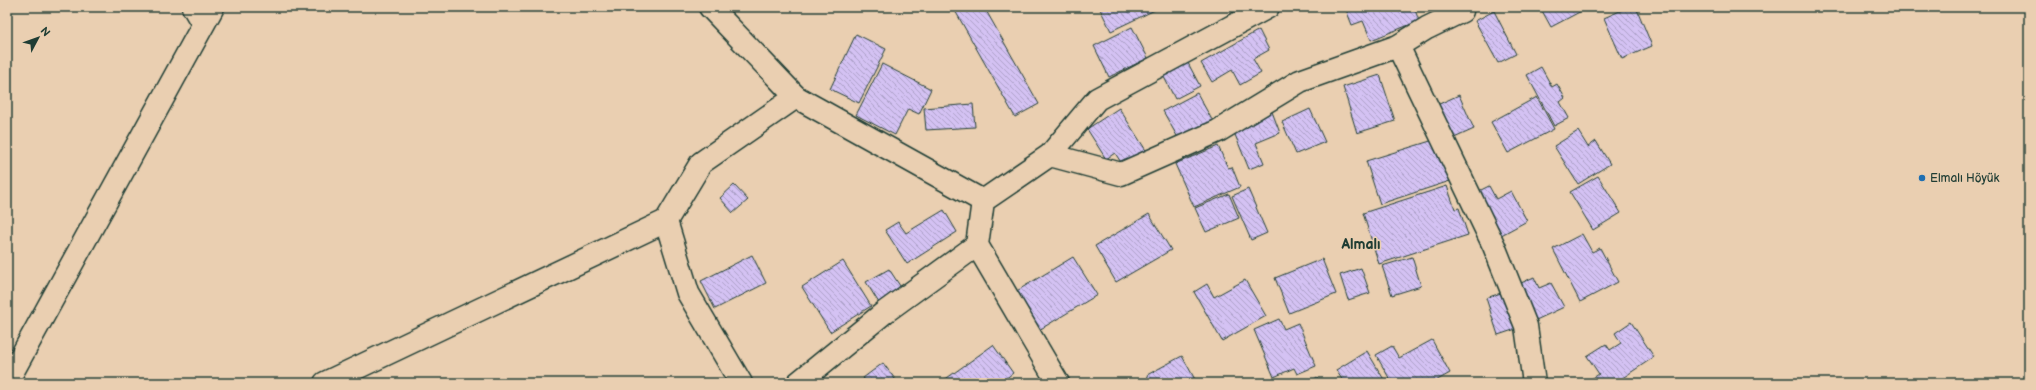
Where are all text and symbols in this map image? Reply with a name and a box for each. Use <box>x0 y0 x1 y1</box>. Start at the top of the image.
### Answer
north arrow <box>18 18 58 58</box>
text: N <box>38 24 53 39</box>
place label: Elmalı Höyük <box>1930 171 2000 186</box>
marker: Elmalı Höyük <box>1917 173 1927 183</box>
district label: Almalı <box>1340 236 1381 253</box>

